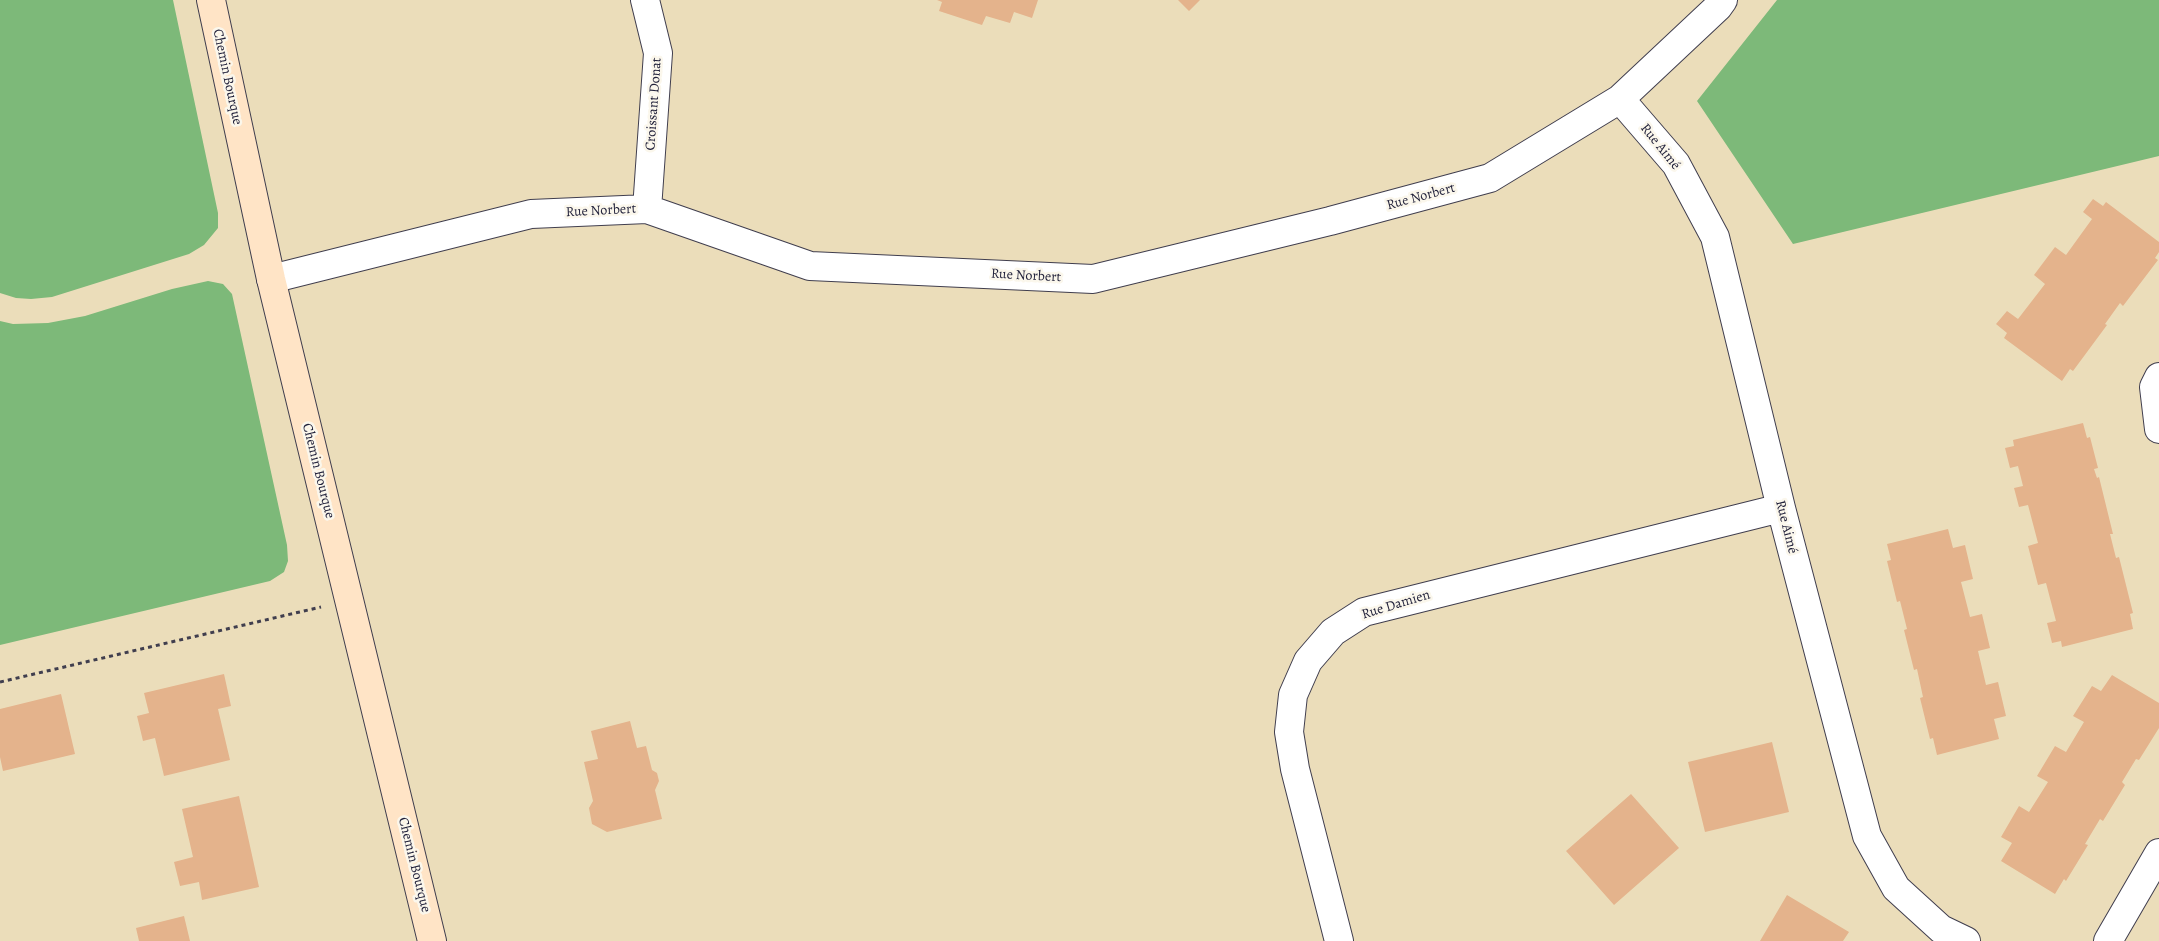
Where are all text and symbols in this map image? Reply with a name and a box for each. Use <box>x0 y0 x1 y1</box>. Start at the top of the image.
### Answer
street label: Chemin Bourque <box>209 28 245 126</box>
street label: Croissant Donat <box>642 57 666 151</box>
street label: Rue Aimé <box>1636 121 1684 173</box>
street label: Rue Norbert <box>1385 180 1457 214</box>
street label: Rue Norbert <box>565 201 637 221</box>
street label: Rue Norbert <box>990 266 1062 286</box>
street label: Chemin Bourque <box>298 422 338 520</box>
street label: Rue Aimé <box>1771 499 1801 555</box>
street label: Rue Damien <box>1360 587 1432 623</box>
street label: Chemin Bourque <box>394 816 434 914</box>

